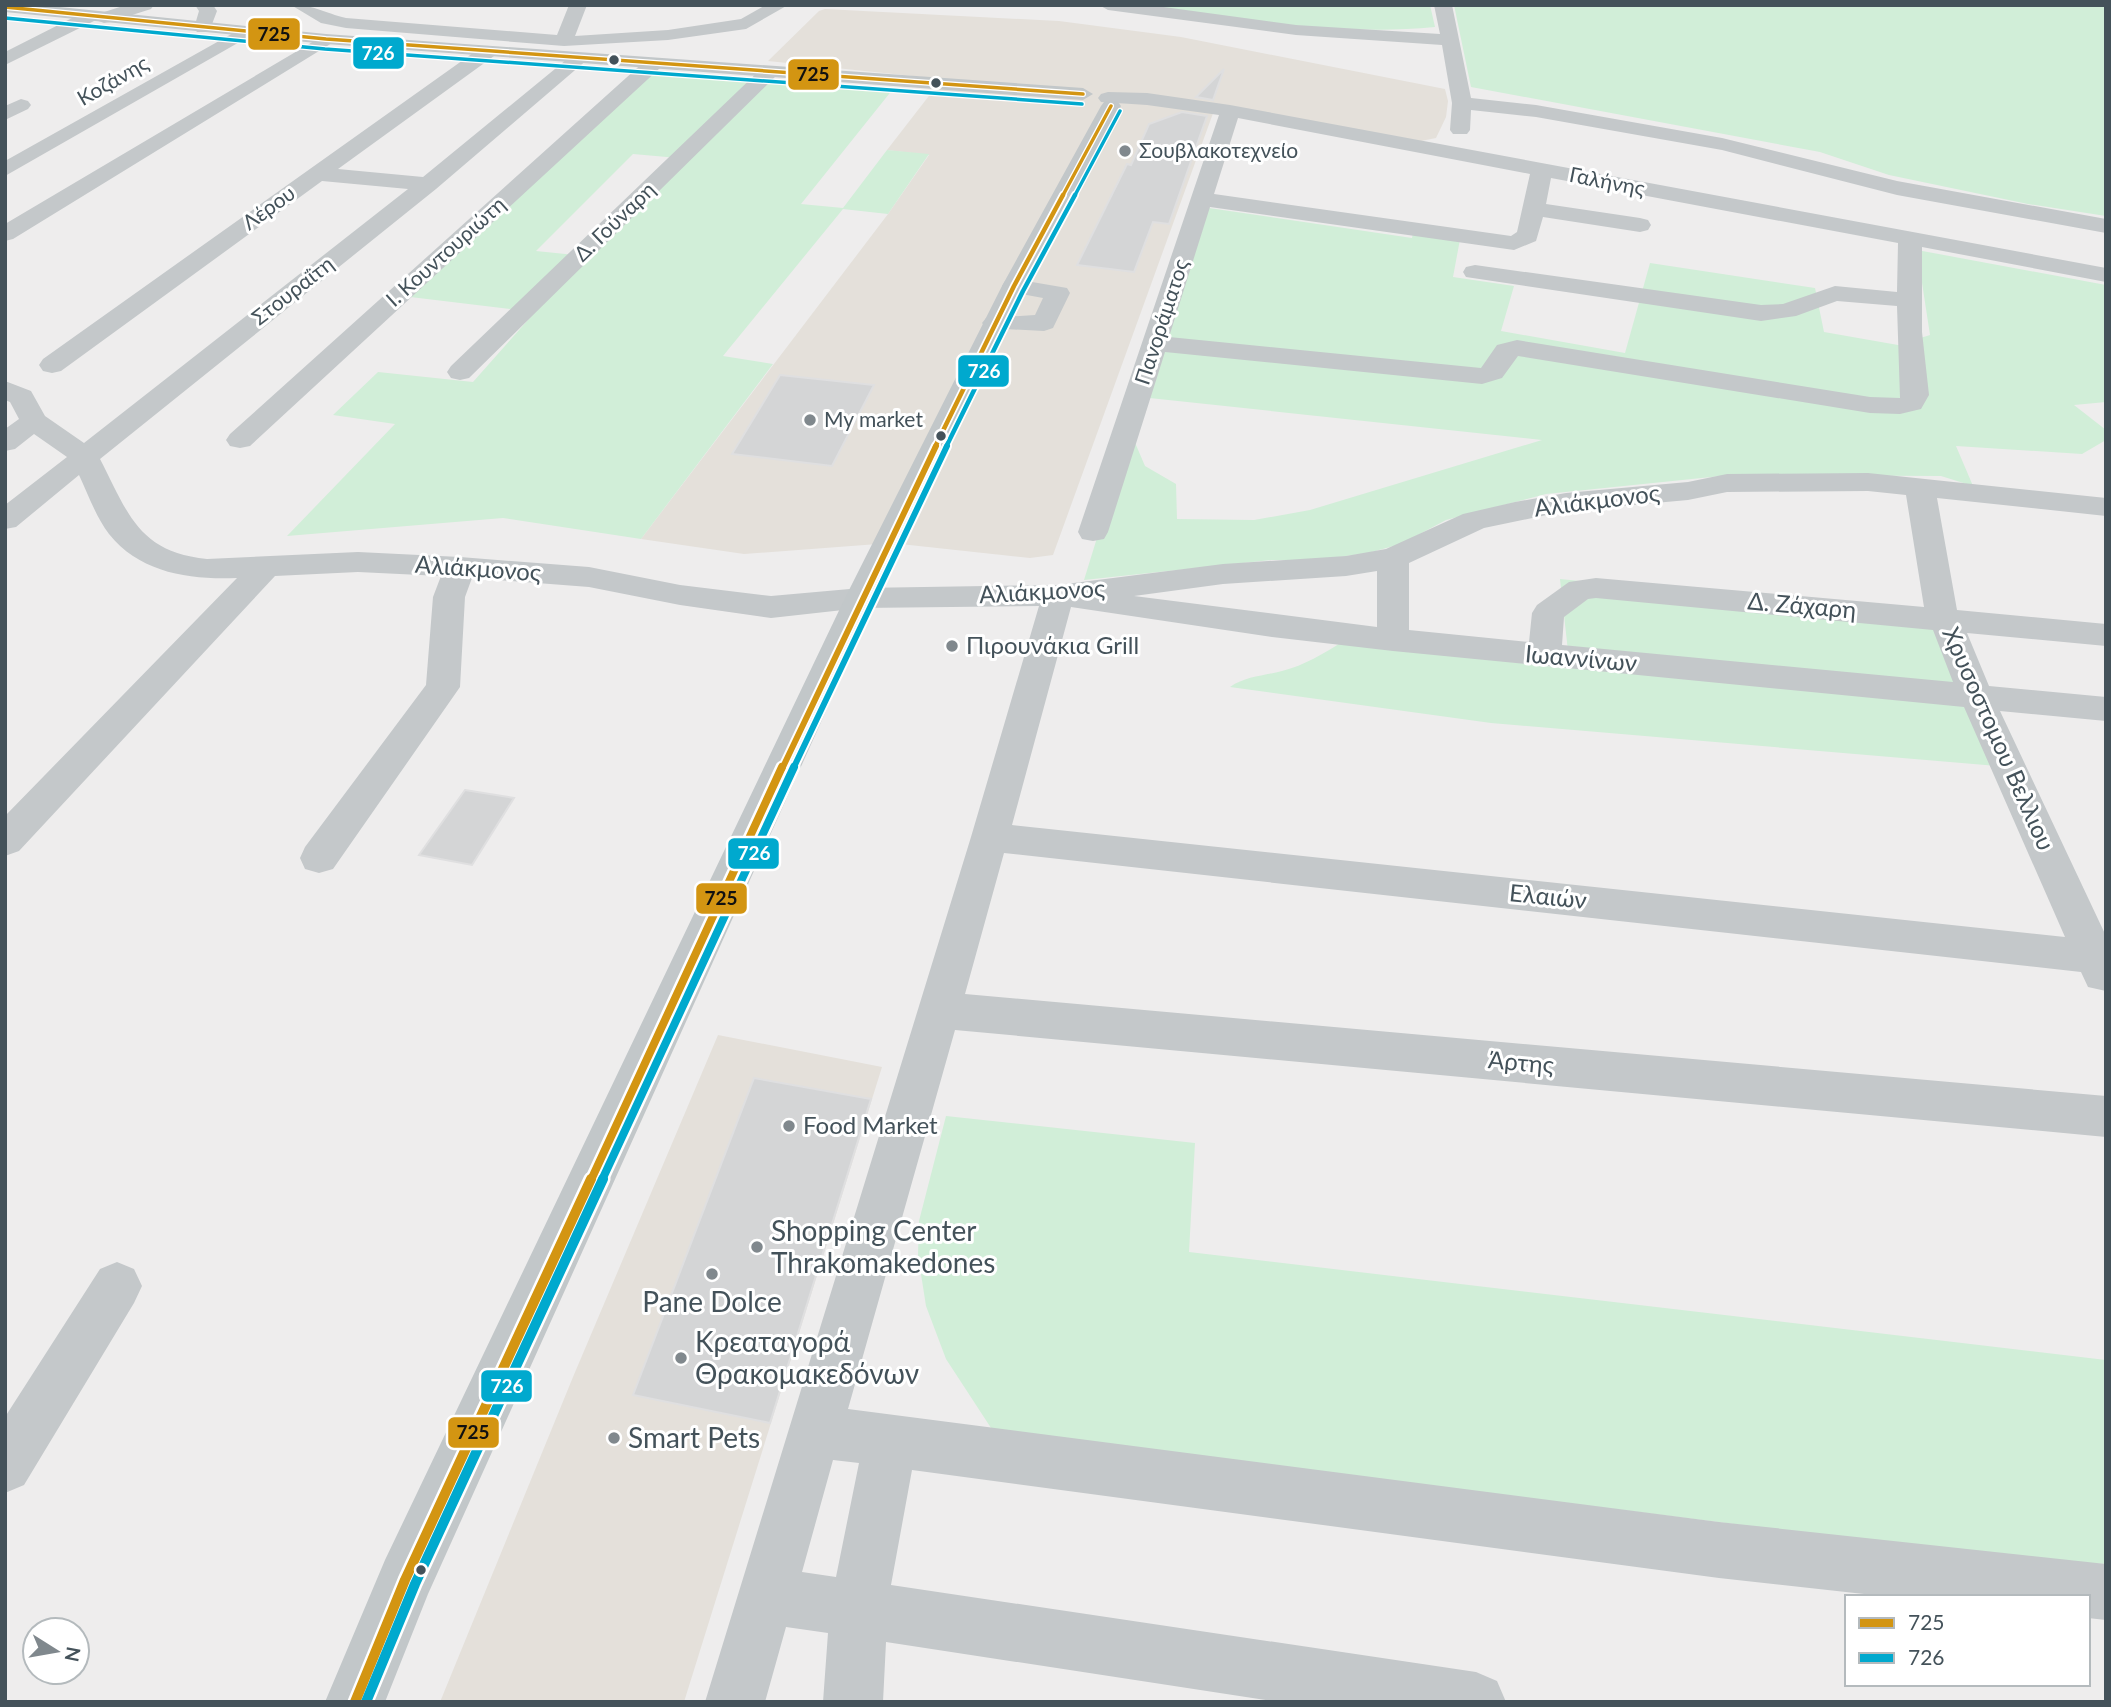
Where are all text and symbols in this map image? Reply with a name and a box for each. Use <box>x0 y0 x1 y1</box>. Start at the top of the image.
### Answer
line badge: 725 <box>247 17 301 51</box>
text: 725 <box>257 22 291 45</box>
line badge: 726 <box>352 36 405 70</box>
text: 726 <box>361 41 395 64</box>
street label: Κοζάνης <box>72 49 152 110</box>
unlabelled marker <box>607 53 621 67</box>
line badge: 725 <box>787 58 840 91</box>
text: 725 <box>796 62 830 85</box>
unlabelled marker <box>929 76 943 90</box>
place label: Σουβλακοτεχνείο <box>1139 137 1298 162</box>
marker: Σουβλακοτεχνείο <box>1117 143 1133 159</box>
street label: Γαλήνης <box>1567 161 1647 200</box>
street label: Δ. Γούναρη <box>568 176 660 266</box>
street label: Λέρου <box>237 179 299 234</box>
street label: Ι. Κουντουριώτη <box>380 191 510 311</box>
street label: Στουραΐτη <box>246 250 338 329</box>
street label: Πανοράματος <box>1129 255 1193 388</box>
line badge: 726 <box>957 354 1010 388</box>
text: 726 <box>967 359 1001 382</box>
place label: My market <box>824 406 923 431</box>
marker: My market <box>802 412 818 428</box>
unlabelled marker <box>934 429 948 443</box>
street label: Αλιάκμονος <box>1532 477 1661 522</box>
street label: Αλιάκμονος <box>414 549 542 586</box>
street label: Αλιάκμονος <box>978 573 1106 608</box>
street label: Δ. Ζάχαρη <box>1747 585 1858 624</box>
street label: Χρυσοστομου Βελλιου <box>1937 622 2062 854</box>
place label: Πιρουνάκια Grill <box>966 630 1139 659</box>
marker: Πιρουνάκια Grill <box>944 638 960 654</box>
street label: Ιωαννίνων <box>1524 638 1638 677</box>
line badge: 726 <box>727 837 780 870</box>
text: 726 <box>737 841 771 864</box>
street label: Ελαιών <box>1508 877 1588 914</box>
line badge: 725 <box>695 882 748 915</box>
text: 725 <box>704 886 738 909</box>
street label: Άρτης <box>1487 1044 1555 1079</box>
place label: Food Market <box>803 1110 938 1139</box>
marker: Food Market <box>781 1118 797 1134</box>
place label: Shopping Center Thrakomakedones <box>771 1213 995 1279</box>
marker: Shopping Center Thrakomakedones <box>749 1239 765 1255</box>
marker: Pane Dolce <box>704 1266 720 1282</box>
place label: Pane Dolce <box>642 1284 782 1318</box>
place label: Κρεαταγορά Θρακομακεδόνων <box>695 1324 919 1390</box>
marker: Κρεαταγορά Θρακομακεδόνων <box>673 1350 689 1366</box>
line badge: 726 <box>480 1369 533 1403</box>
text: 726 <box>490 1374 524 1397</box>
line badge: 725 <box>447 1416 500 1449</box>
text: 725 <box>456 1420 490 1443</box>
place label: Smart Pets <box>628 1420 760 1454</box>
marker: Smart Pets <box>606 1430 622 1446</box>
unlabelled marker <box>414 1563 428 1577</box>
legend <box>1845 1595 2090 1686</box>
text: 725 <box>1908 1609 1945 1634</box>
north arrow <box>21 1616 91 1686</box>
text: 726 <box>1908 1644 1945 1669</box>
text: N <box>60 1645 86 1664</box>

